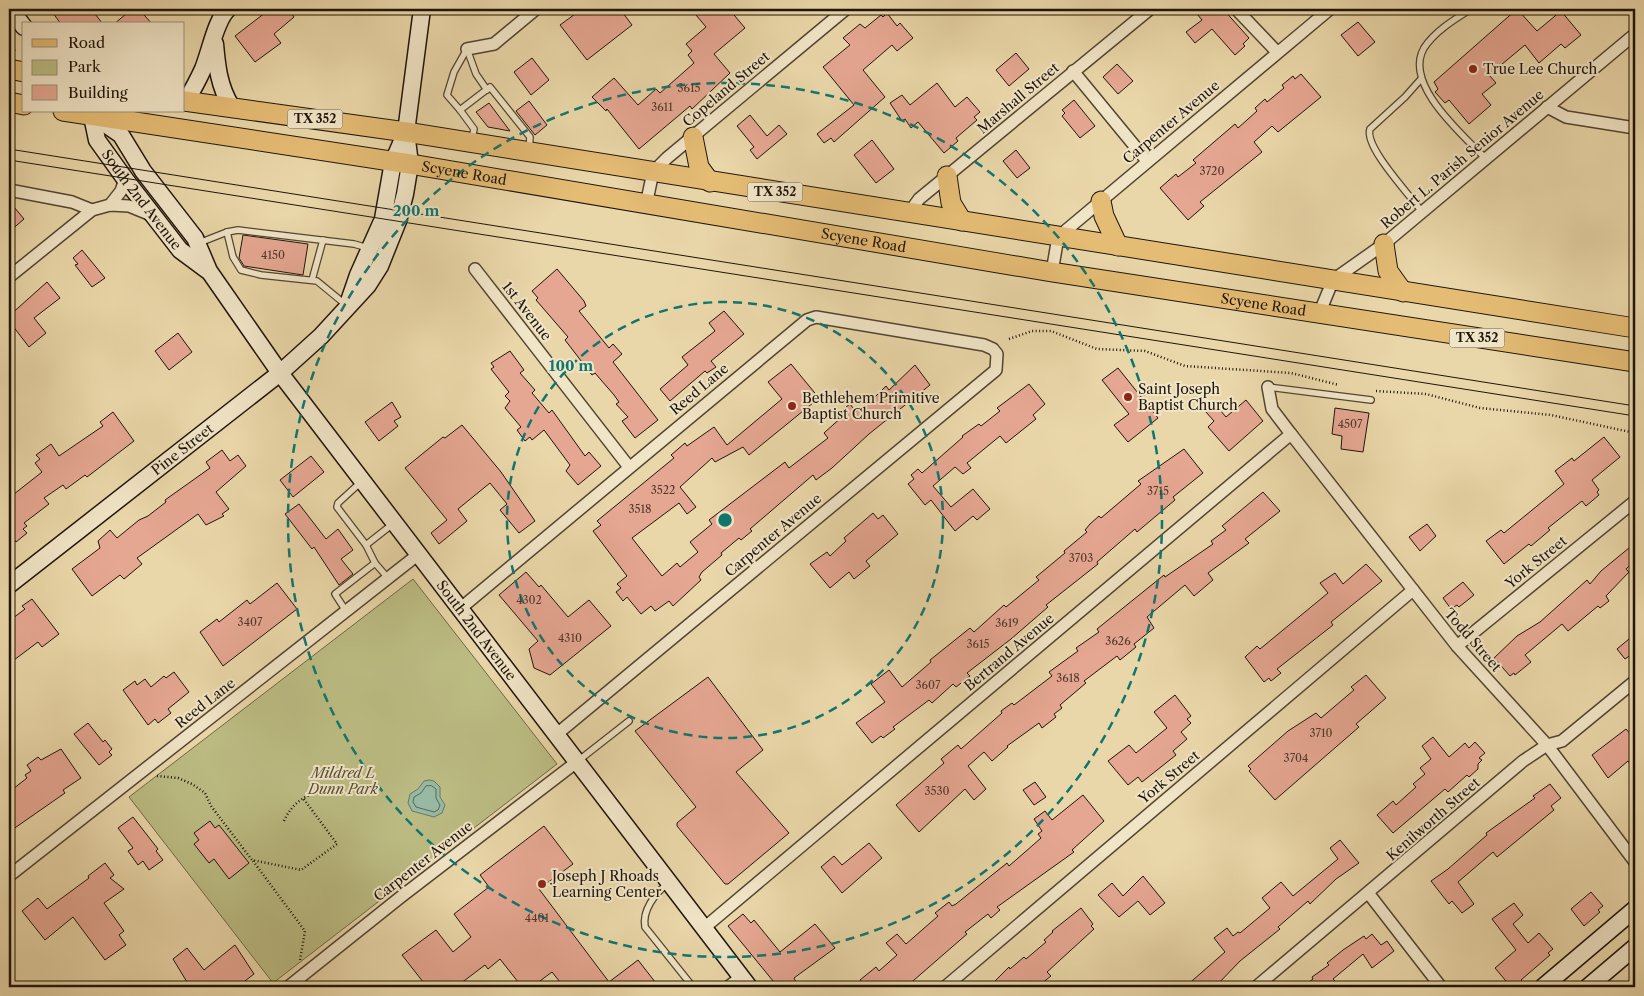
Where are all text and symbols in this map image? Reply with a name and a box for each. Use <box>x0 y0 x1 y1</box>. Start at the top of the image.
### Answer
legend <box>22 22 185 112</box>
text: Road <box>68 33 105 52</box>
street label: Copeland Street <box>679 47 773 131</box>
text: Park <box>68 57 102 76</box>
street label: Marshall Street <box>973 59 1063 137</box>
place label: True Lee Church <box>1483 60 1598 78</box>
marker: True Lee Church <box>1467 63 1479 75</box>
street label: Carpenter Avenue <box>1119 76 1223 168</box>
house number: 3615 <box>677 81 701 95</box>
text: Building <box>68 83 128 102</box>
street label: Robert L. Parish Senior Avenue <box>1377 85 1547 233</box>
house number: 3611 <box>651 100 673 114</box>
road number: TX 352 <box>288 110 342 128</box>
street label: South 2nd Avenue <box>98 146 186 254</box>
street label: Scyene Road <box>420 157 508 189</box>
house number: 3720 <box>1200 164 1224 178</box>
road number: TX 352 <box>748 182 802 202</box>
text: 200 m <box>393 201 439 220</box>
street label: Scyene Road <box>820 224 908 256</box>
house number: 4150 <box>261 248 285 262</box>
street label: 1st Avenue <box>498 278 556 344</box>
street label: Scyene Road <box>1220 289 1308 320</box>
road number: TX 352 <box>1450 328 1504 348</box>
text: 100 m <box>549 356 593 375</box>
street label: Reed Lane <box>666 359 732 419</box>
place label: Saint Joseph Baptist Church <box>1138 380 1238 414</box>
place label: Bethlehem Primitive Baptist Church <box>802 389 940 423</box>
marker: Saint Joseph Baptist Church <box>1122 391 1134 403</box>
marker: Bethlehem Primitive Baptist Church <box>786 400 798 412</box>
house number: 4507 <box>1338 417 1363 431</box>
street label: Pine Street <box>148 420 217 479</box>
house number: 3522 <box>651 483 675 497</box>
house number: 3715 <box>1147 484 1169 498</box>
street label: Carpenter Avenue <box>721 489 825 581</box>
house number: 3518 <box>628 502 652 516</box>
centre of rings <box>716 511 734 529</box>
street label: York Street <box>1501 532 1570 593</box>
house number: 3703 <box>1069 551 1093 565</box>
street label: South 2nd Avenue <box>432 577 521 684</box>
house number: 4302 <box>516 593 542 607</box>
street label: Todd Street <box>1441 605 1505 675</box>
street label: Bertrand Avenue <box>960 609 1058 695</box>
house number: 3407 <box>238 615 263 629</box>
house number: 3619 <box>995 616 1019 630</box>
house number: 4310 <box>558 631 582 645</box>
house number: 3626 <box>1105 634 1131 648</box>
house number: 3615 <box>966 637 990 651</box>
house number: 3618 <box>1056 671 1080 685</box>
street label: Reed Lane <box>171 674 239 732</box>
house number: 3607 <box>916 678 941 692</box>
house number: 3710 <box>1309 726 1333 740</box>
street label: York Street <box>1134 746 1203 808</box>
house number: 3704 <box>1284 751 1308 765</box>
park label: Mildred L Dunn Park <box>307 764 379 798</box>
street label: Kenilworth Street <box>1382 773 1484 865</box>
house number: 3530 <box>924 784 950 798</box>
street label: Carpenter Avenue <box>370 817 476 905</box>
place label: Joseph J Rhoads Learning Center <box>550 867 661 901</box>
marker: Joseph J Rhoads Learning Center <box>536 878 548 890</box>
house number: 4401 <box>525 911 550 925</box>

